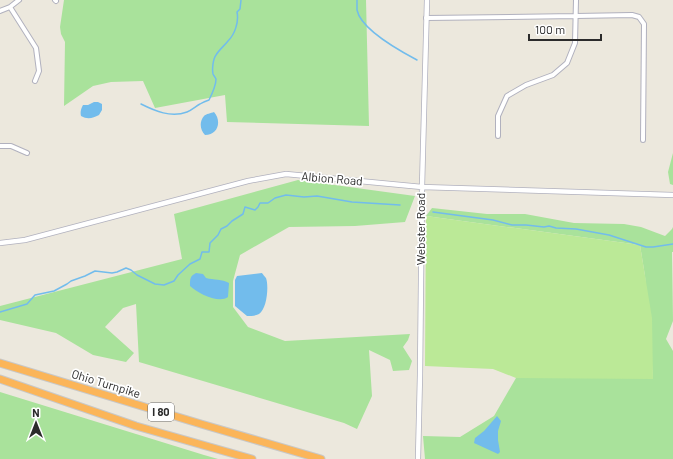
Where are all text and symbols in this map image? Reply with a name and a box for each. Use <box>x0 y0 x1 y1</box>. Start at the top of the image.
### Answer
scale bar <box>529 16 601 42</box>
text: 100 m <box>535 22 565 36</box>
street label: Albion Road <box>301 168 363 188</box>
street label: Webster Road <box>413 193 427 265</box>
street label: Ohio Turnpike <box>70 366 142 400</box>
north arrow <box>16 403 56 443</box>
road number: I 80 <box>148 403 174 421</box>
text: N <box>32 406 40 419</box>

